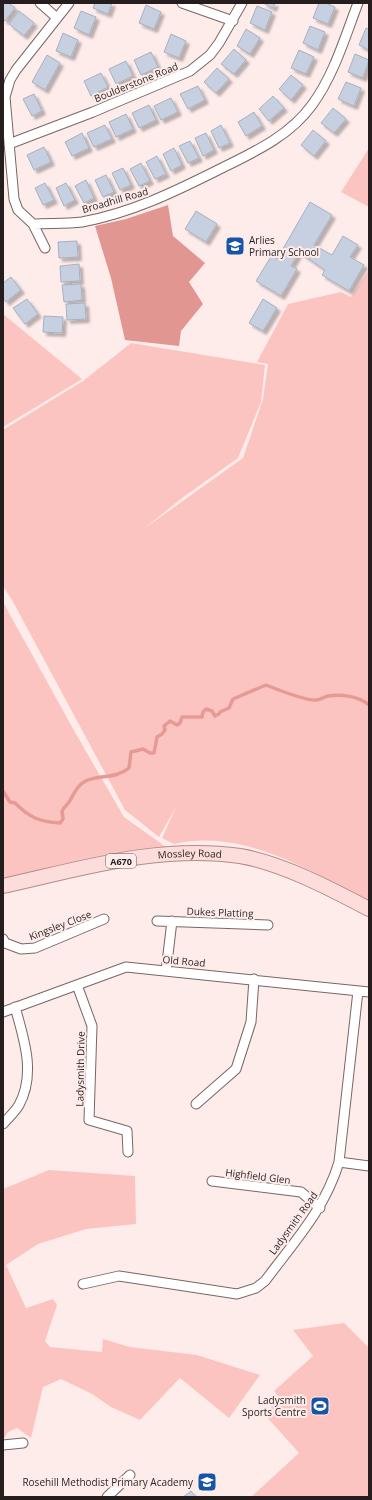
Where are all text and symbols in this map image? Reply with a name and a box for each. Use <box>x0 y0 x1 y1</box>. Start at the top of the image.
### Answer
street label: Boulderstone Road <box>92 59 180 105</box>
street label: Broadhill Road <box>80 184 150 216</box>
place label: Arlies Primary School <box>249 233 319 259</box>
school or university icon: Arlies Primary School <box>224 235 246 257</box>
street label: Mossley Road <box>157 846 222 862</box>
road number: A670 <box>106 854 136 868</box>
street label: Dukes Platting <box>186 904 254 920</box>
street label: Kingsley Close <box>27 907 94 943</box>
street label: Old Road <box>162 952 206 970</box>
street label: Ladysmith Drive <box>72 1031 88 1107</box>
street label: Highfield Glen <box>225 1165 291 1187</box>
street label: Ladysmith Road <box>265 1189 321 1257</box>
place label: Ladysmith Sports Centre <box>242 1393 306 1419</box>
sports icon: Ladysmith Sports Centre <box>309 1395 331 1417</box>
school or university icon: Rosehill Methodist Primary Academy <box>196 1471 218 1493</box>
place label: Rosehill Methodist Primary Academy <box>22 1475 194 1489</box>

